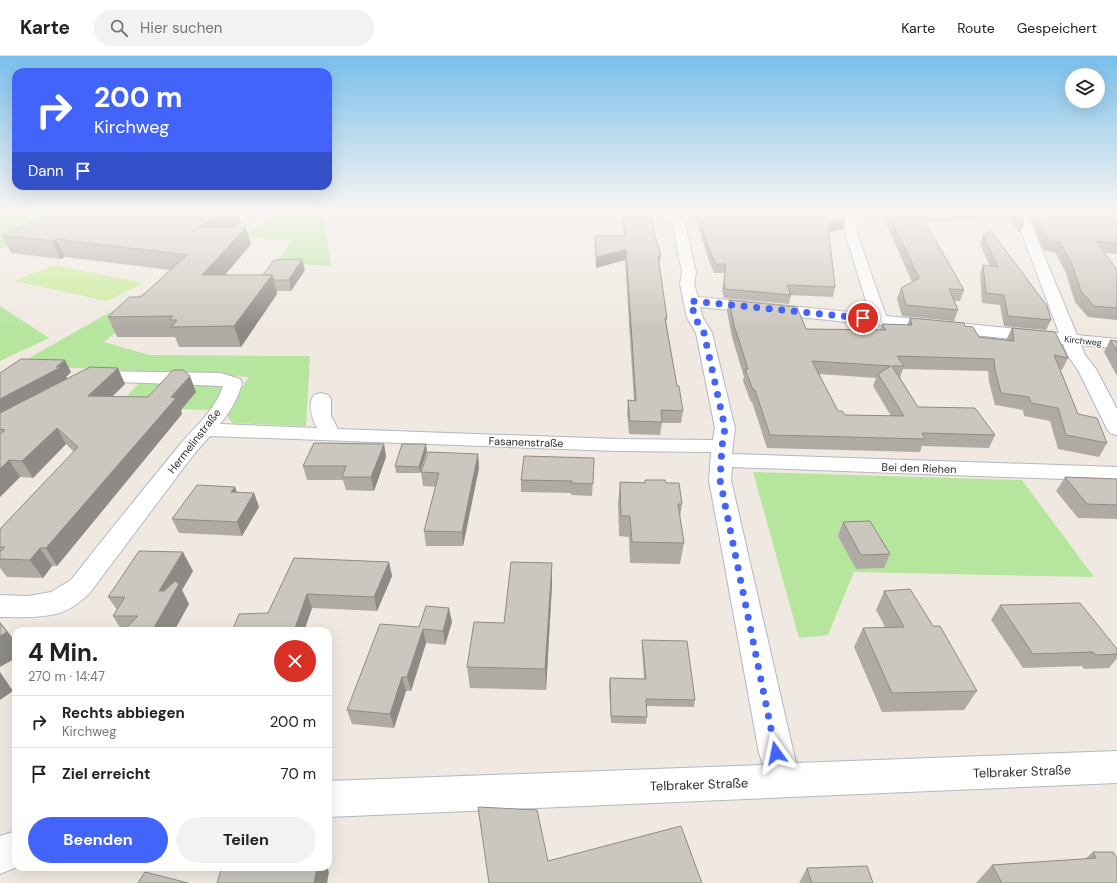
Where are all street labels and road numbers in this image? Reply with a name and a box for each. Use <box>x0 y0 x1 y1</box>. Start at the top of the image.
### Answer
street label: Kirchweg <box>1064 333 1102 349</box>
street label: Hermelinstraße <box>164 406 224 476</box>
street label: Fasanenstraße <box>488 434 564 450</box>
street label: Bei den Riehen <box>881 460 957 476</box>
street label: Telbraker Straße <box>973 761 1072 782</box>
street label: Telbraker Straße <box>650 774 749 795</box>

